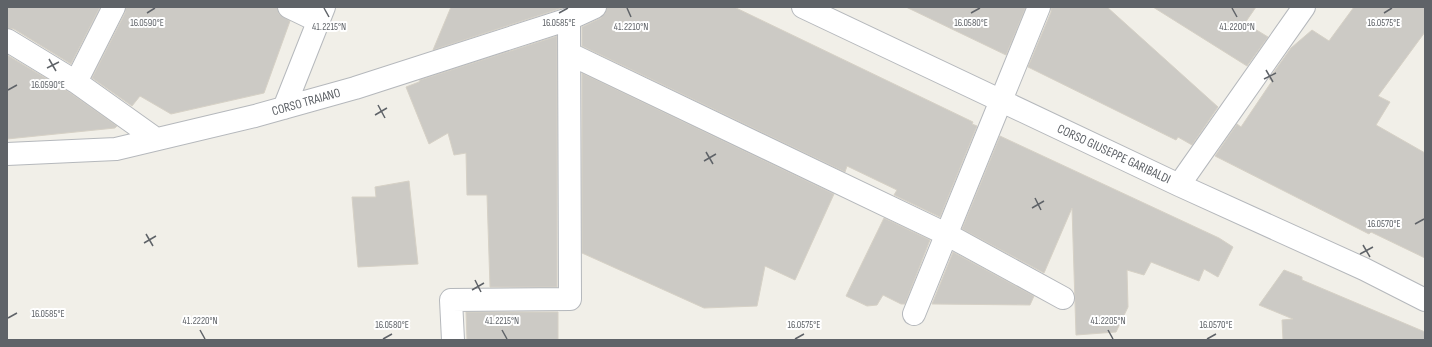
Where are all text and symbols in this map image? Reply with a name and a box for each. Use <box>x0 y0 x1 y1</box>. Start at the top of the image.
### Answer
text: 16.0590°E <box>130 17 164 29</box>
text: 16.0585°E <box>542 17 576 29</box>
text: 16.0580°E <box>954 17 988 29</box>
text: 16.0575°E <box>1368 17 1400 29</box>
text: 41.2215°N <box>312 21 346 33</box>
text: 41.2210°N <box>614 21 648 33</box>
text: 41.2200°N <box>1219 21 1255 33</box>
text: 16.0590°E <box>31 79 65 91</box>
street label: CORSO TRAIANO <box>270 85 342 119</box>
street label: CORSO GIUSEPPE GARIBALDI <box>1055 121 1173 187</box>
text: 16.0570°E <box>1367 218 1401 230</box>
text: 16.0585°E <box>31 308 65 320</box>
text: 41.2220°N <box>182 315 218 327</box>
text: 41.2215°N <box>485 315 519 327</box>
text: 41.2205°N <box>1090 315 1126 327</box>
text: 16.0580°E <box>375 319 409 331</box>
text: 16.0575°E <box>788 319 820 331</box>
text: 16.0570°E <box>1199 319 1233 331</box>

